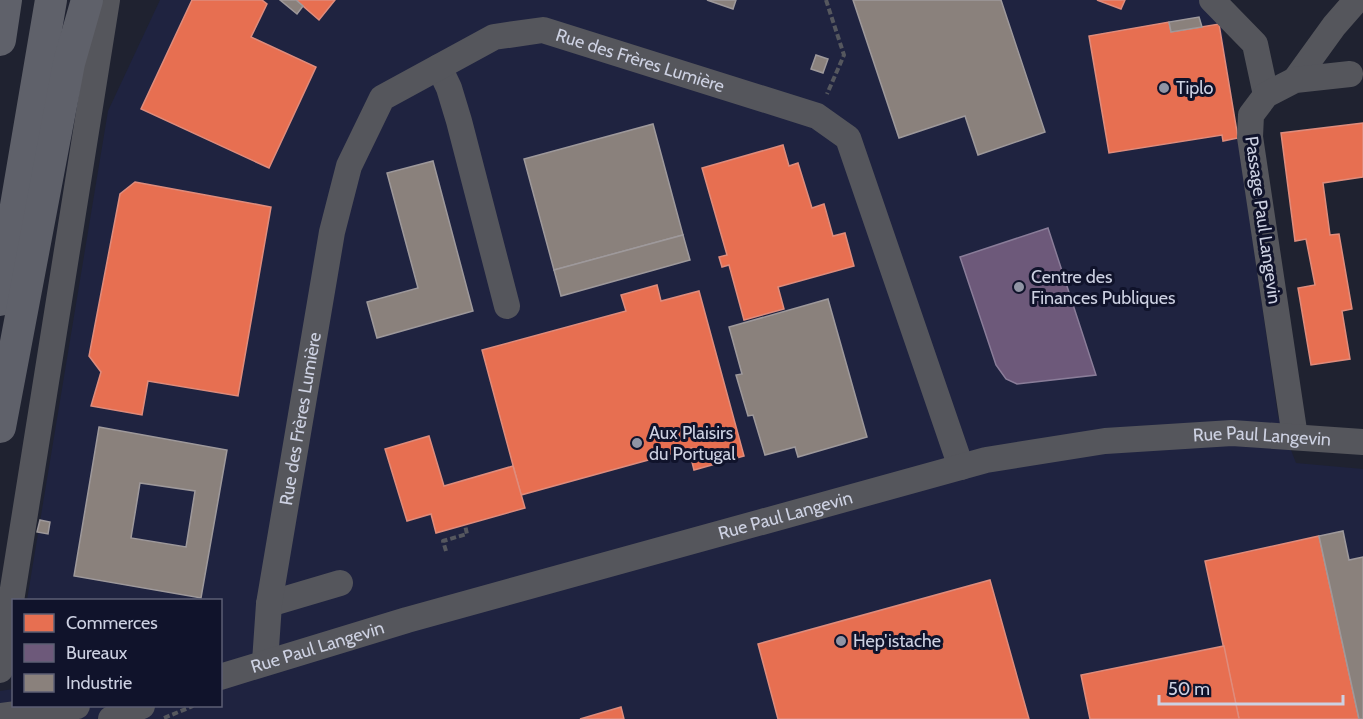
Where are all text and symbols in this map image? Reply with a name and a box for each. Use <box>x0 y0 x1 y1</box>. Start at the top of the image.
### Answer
street label: Rue des Frères Lumière <box>553 24 727 97</box>
place label: Tiplo <box>1176 77 1213 99</box>
marker: Tiplo <box>1157 81 1171 95</box>
street label: Passage Paul Langevin <box>1240 135 1286 305</box>
place label: Centre des Finances Publiques <box>1031 266 1175 309</box>
marker: Centre des Finances Publiques <box>1012 280 1026 294</box>
street label: Rue des Frères Lumière <box>275 330 326 507</box>
place label: Aux Plaisirs du Portugal <box>649 422 736 465</box>
street label: Rue Paul Langevin <box>1192 422 1332 451</box>
marker: Aux Plaisirs du Portugal <box>630 436 644 450</box>
street label: Rue Paul Langevin <box>716 486 855 544</box>
legend <box>12 599 222 707</box>
text: Commerces <box>66 612 158 634</box>
street label: Rue Paul Langevin <box>248 617 387 678</box>
place label: Hep'istache <box>853 630 941 652</box>
marker: Hep'istache <box>834 634 848 648</box>
text: Bureaux <box>66 642 128 664</box>
scale bar <box>1159 668 1344 706</box>
text: Industrie <box>66 672 132 694</box>
text: 50 m <box>1168 678 1210 700</box>

